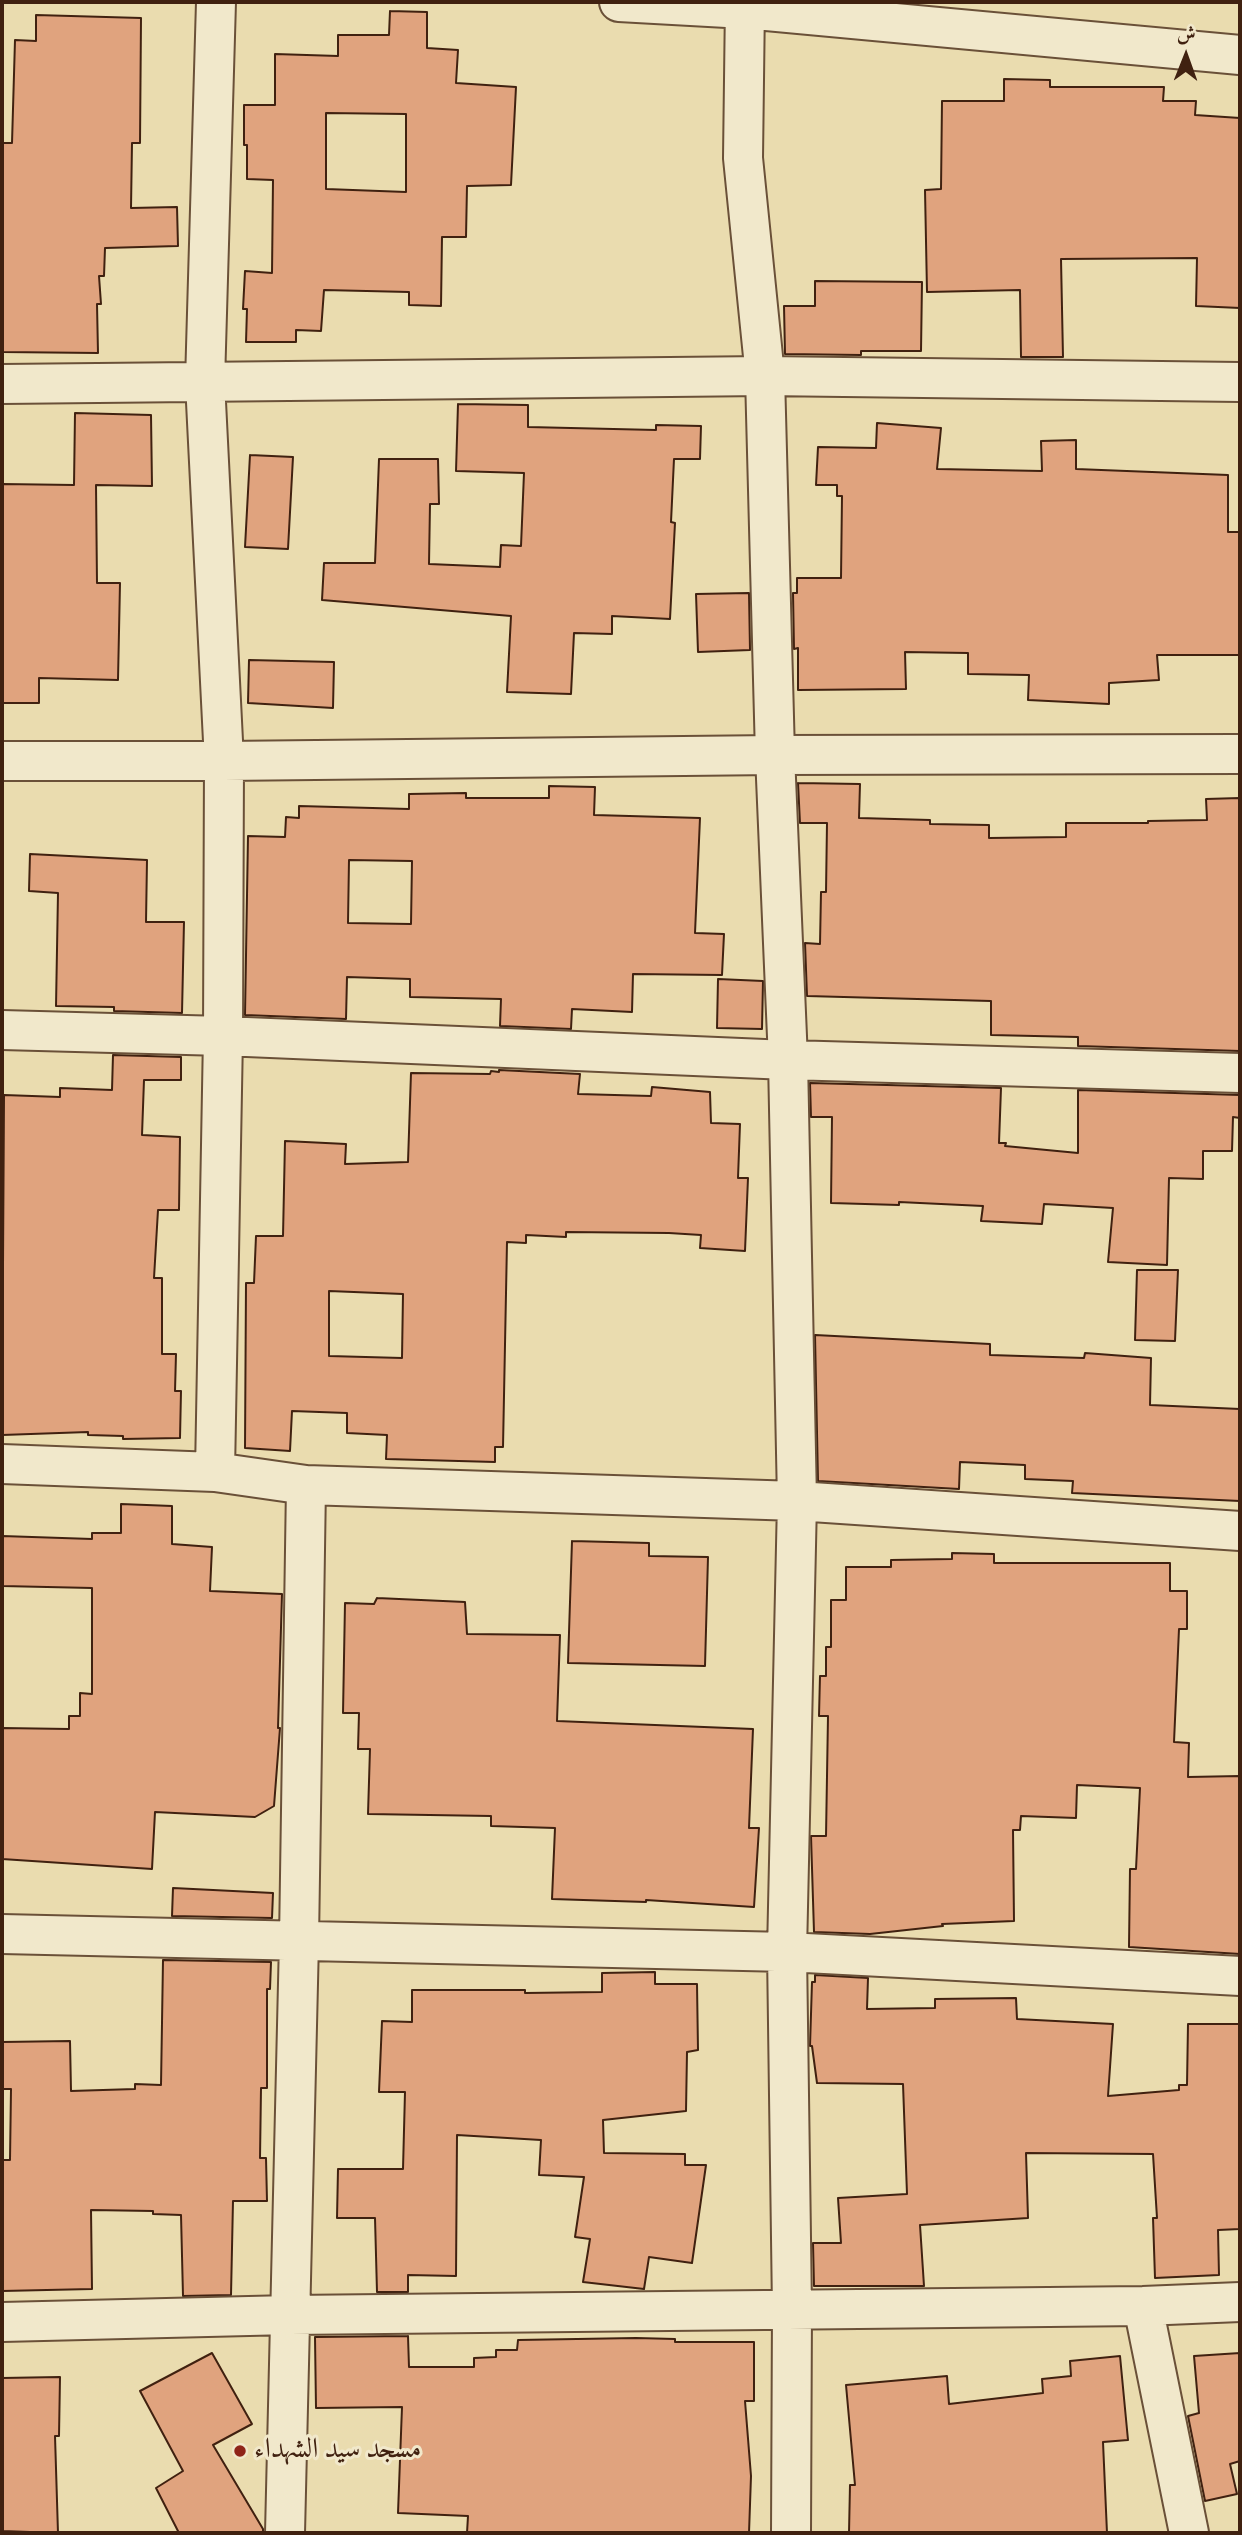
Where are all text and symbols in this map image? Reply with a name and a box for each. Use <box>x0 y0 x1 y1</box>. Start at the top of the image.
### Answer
north arrow <box>1151 21 1221 91</box>
text: ش <box>1177 23 1196 46</box>
place label: مسجد سيد الشهداء <box>254 2434 421 2468</box>
marker: مسجد سيد الشهداء <box>232 2443 248 2459</box>

